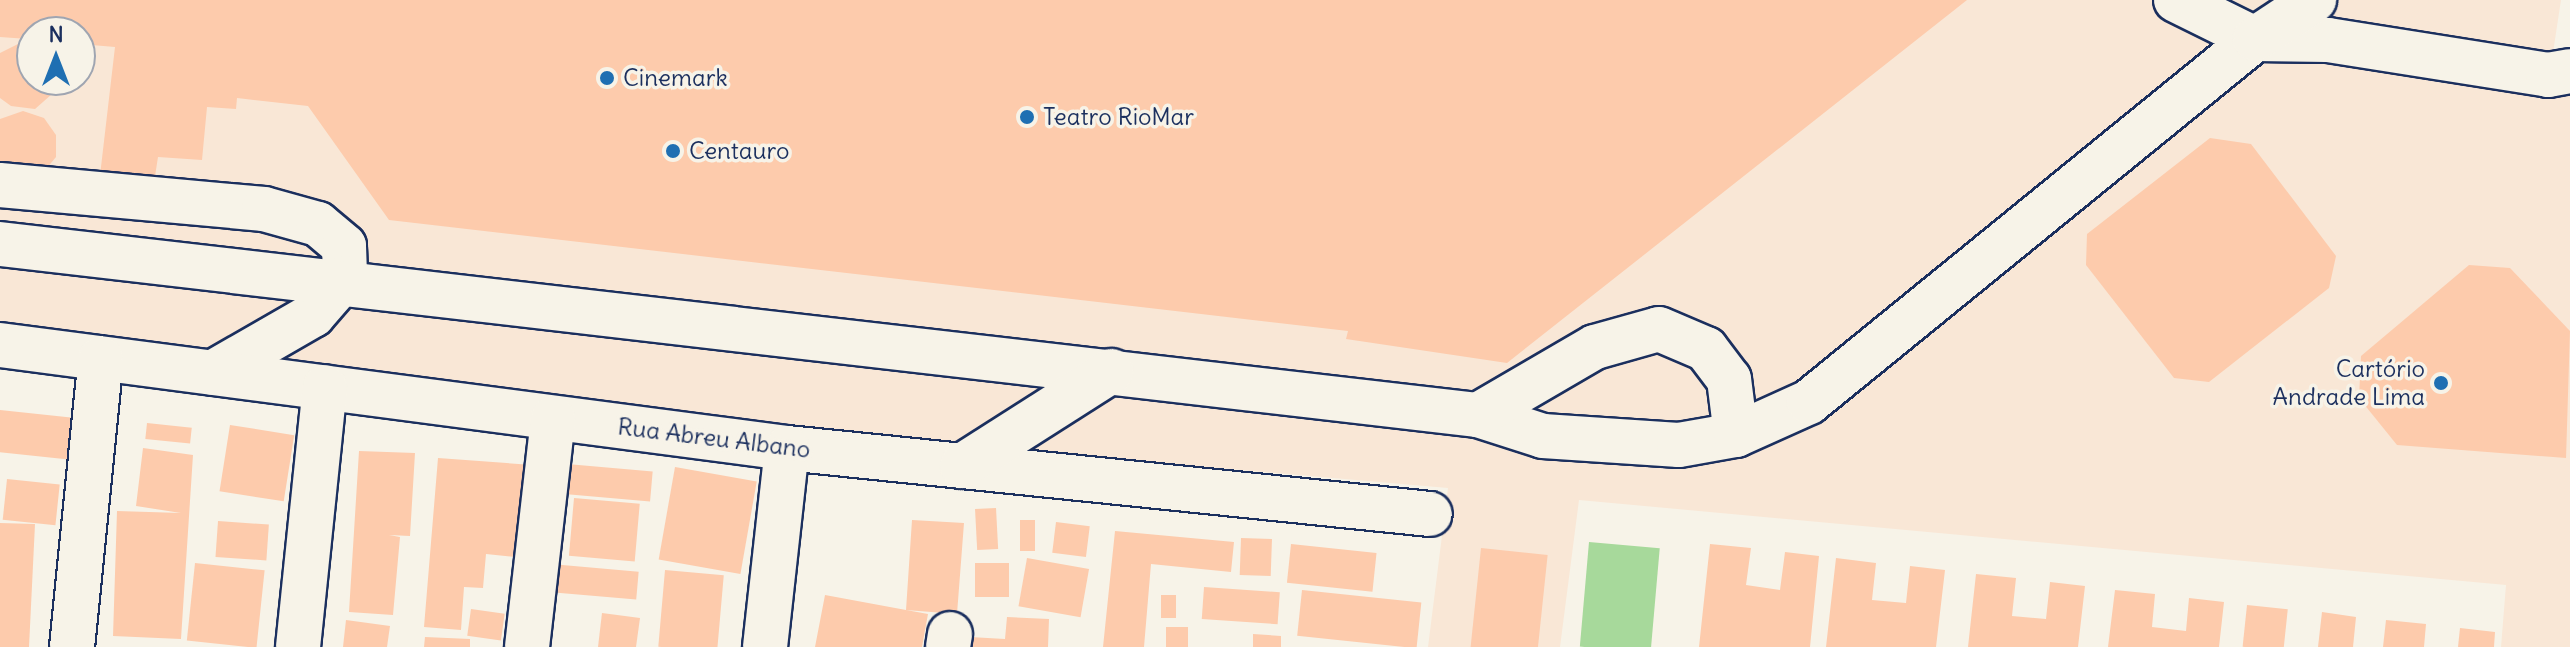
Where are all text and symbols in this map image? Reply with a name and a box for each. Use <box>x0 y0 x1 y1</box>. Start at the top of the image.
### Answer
north arrow <box>16 16 96 96</box>
text: N <box>48 20 64 48</box>
place label: Cinemark <box>623 64 728 92</box>
marker: Cinemark <box>598 69 616 87</box>
place label: Teatro RioMar <box>1043 103 1194 131</box>
marker: Teatro RioMar <box>1018 108 1036 126</box>
place label: Centauro <box>689 137 790 165</box>
marker: Centauro <box>664 142 682 160</box>
place label: Cartório Andrade Lima <box>2273 355 2425 411</box>
marker: Cartório Andrade Lima <box>2432 374 2450 392</box>
street label: Rua Abreu Albano <box>616 412 812 464</box>

